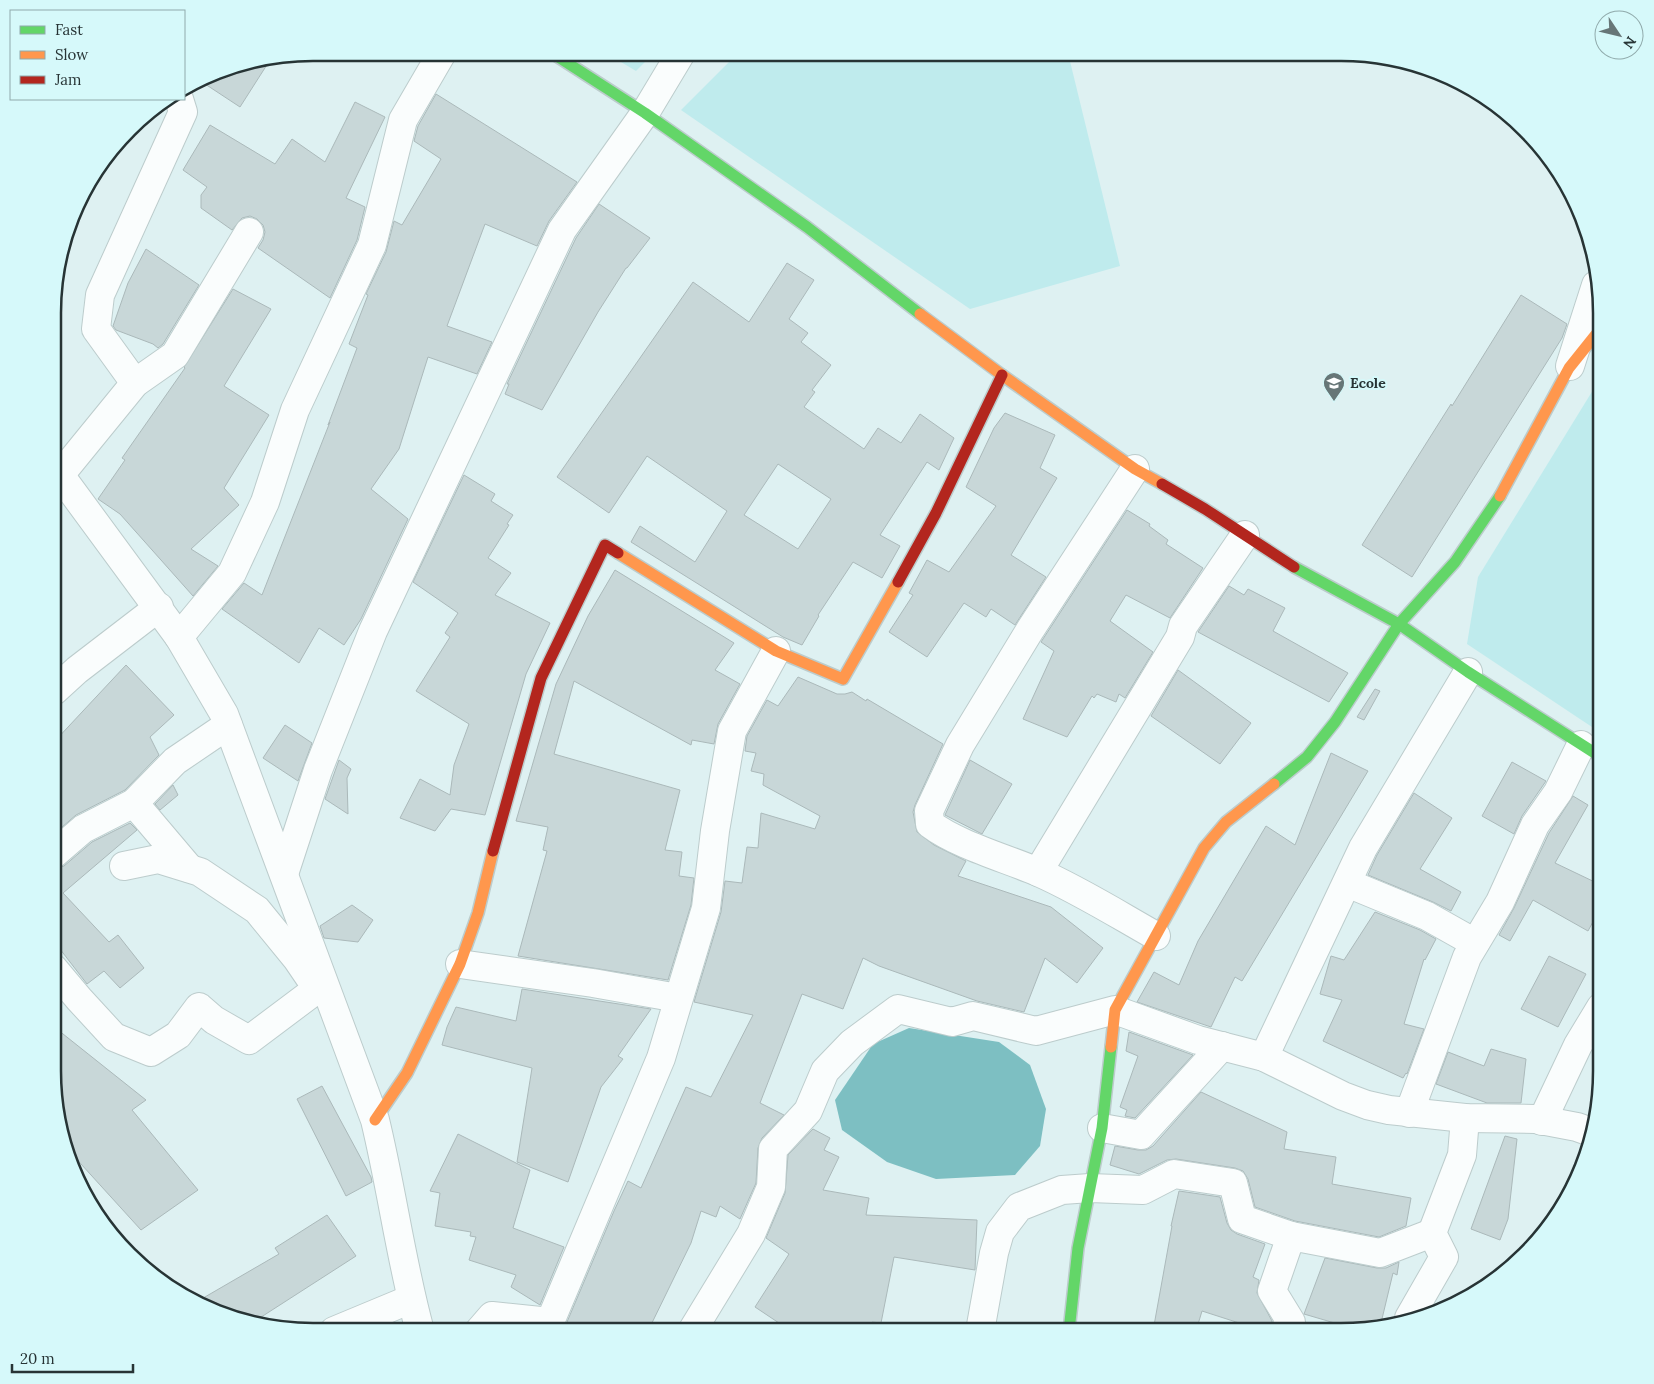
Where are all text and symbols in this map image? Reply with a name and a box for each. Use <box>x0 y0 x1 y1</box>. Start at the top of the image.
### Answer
legend <box>10 10 185 100</box>
north arrow <box>1594 10 1644 60</box>
text: Fast <box>55 20 83 39</box>
text: N <box>1619 33 1640 52</box>
text: Slow <box>55 45 88 64</box>
text: Jam <box>54 70 82 89</box>
school or university icon: Ecole <box>1322 371 1346 402</box>
place label: Ecole <box>1350 374 1386 392</box>
scale bar <box>12 1342 134 1374</box>
text: 20 m <box>20 1349 55 1368</box>

